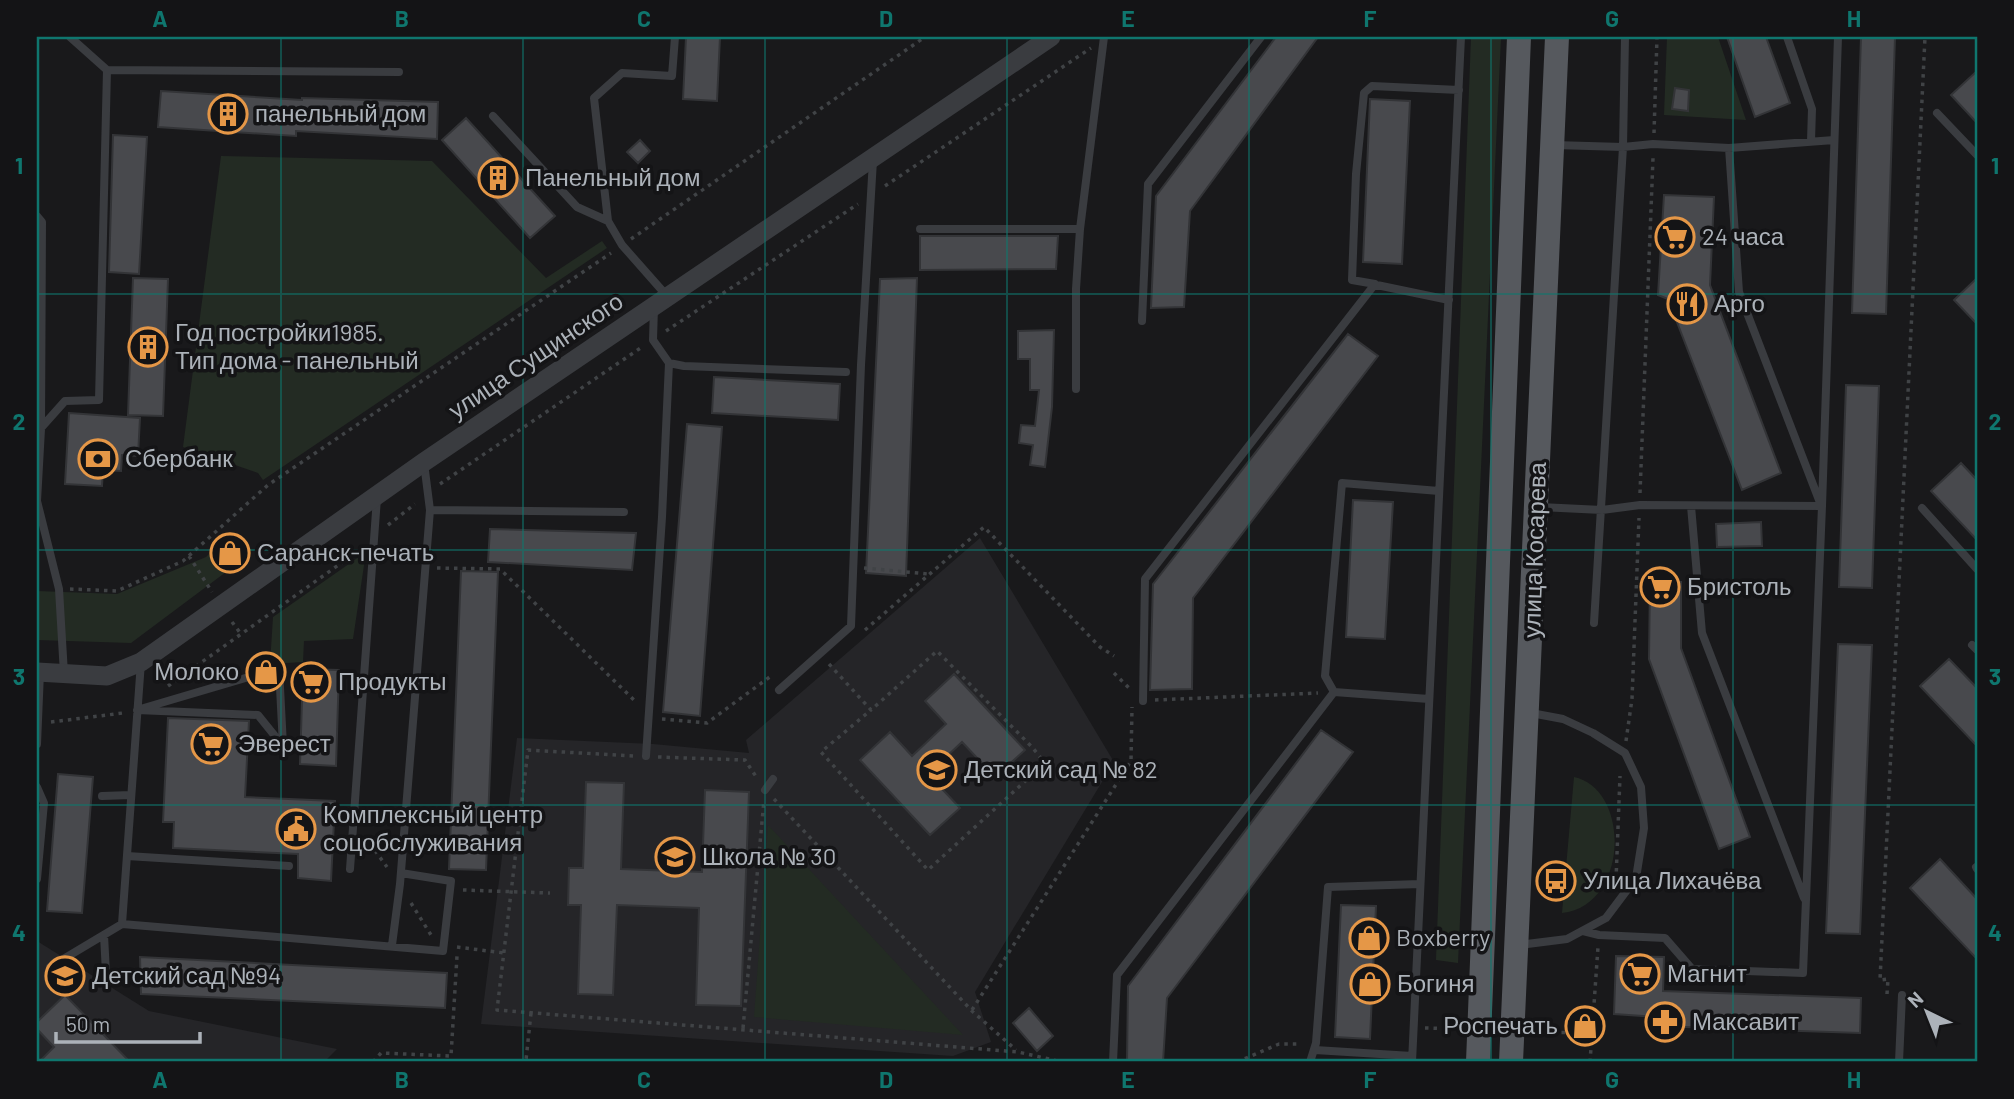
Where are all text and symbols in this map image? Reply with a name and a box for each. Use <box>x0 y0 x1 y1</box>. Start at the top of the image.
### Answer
text: A <box>152 4 168 32</box>
text: B <box>395 4 409 32</box>
text: C <box>637 4 651 32</box>
text: D <box>879 4 893 32</box>
text: E <box>1121 4 1135 32</box>
text: F <box>1364 4 1377 32</box>
text: G <box>1605 4 1619 32</box>
text: H <box>1847 4 1861 32</box>
building icon: панельный дом <box>207 93 249 135</box>
place label: панельный дом <box>255 98 426 127</box>
text: 1 <box>15 151 23 179</box>
text: 1 <box>1991 151 1999 179</box>
building icon: Панельный дом <box>477 157 519 199</box>
place label: Панельный дом <box>525 162 700 191</box>
supermarket icon: 24 часа <box>1654 216 1696 258</box>
place label: 24 часа <box>1702 221 1785 250</box>
restaurant icon: Арго <box>1666 283 1708 325</box>
street label: улица Сущинского <box>442 286 628 424</box>
place label: Арго <box>1714 288 1765 317</box>
place label: Год постройки1985. Тип дома - панельный <box>175 317 419 374</box>
building icon: Год постройки1985. Тип дома - панельный <box>127 326 169 368</box>
text: 2 <box>13 407 25 435</box>
text: 2 <box>1989 407 2001 435</box>
bank icon: Сбербанк <box>77 438 119 480</box>
place label: Сбербанк <box>125 443 233 472</box>
street label: улица Косарева <box>1516 461 1551 638</box>
shop icon: Саранск-печать <box>209 532 251 574</box>
place label: Саранск-печать <box>257 537 434 566</box>
supermarket icon: Бристоль <box>1639 566 1681 608</box>
place label: Бристоль <box>1687 571 1792 600</box>
shop icon: Молоко <box>245 651 287 693</box>
place label: Молоко <box>154 656 239 685</box>
supermarket icon: Продукты <box>290 661 332 703</box>
text: 3 <box>13 662 25 690</box>
text: 3 <box>1989 662 2001 690</box>
place label: Продукты <box>338 666 446 695</box>
supermarket icon: Эверест <box>190 723 232 765</box>
place label: Эверест <box>238 728 331 757</box>
school or university icon: Детский сад № 82 <box>916 749 958 791</box>
place label: Детский сад № 82 <box>964 754 1158 783</box>
place label: Комплексный центр соцобслуживания <box>323 799 543 856</box>
public building icon: Комплексный центр соцобслуживания <box>275 808 317 850</box>
school or university icon: Школа № 30 <box>654 836 696 878</box>
place label: Школа № 30 <box>702 841 836 870</box>
bus stop icon: Улица Лихачёва <box>1535 860 1577 902</box>
place label: Улица Лихачёва <box>1583 865 1762 894</box>
shop icon: Boxberry <box>1348 917 1390 959</box>
text: 4 <box>12 918 26 946</box>
text: 4 <box>1988 918 2002 946</box>
place label: Boxberry <box>1396 922 1490 951</box>
supermarket icon: Магнит <box>1619 953 1661 995</box>
school or university icon: Детский сад №94 <box>44 955 86 997</box>
place label: Магнит <box>1667 958 1747 987</box>
place label: Детский сад №94 <box>92 960 281 989</box>
shop icon: Богиня <box>1349 963 1391 1005</box>
place label: Богиня <box>1397 968 1475 997</box>
north arrow <box>1892 976 1962 1046</box>
text: N <box>1903 986 1928 1012</box>
scale bar <box>56 1001 200 1045</box>
pharmacy icon: Максавит <box>1644 1001 1686 1043</box>
shop icon: Роспечать <box>1564 1005 1606 1047</box>
place label: Максавит <box>1692 1006 1799 1035</box>
place label: Роспечать <box>1443 1010 1558 1039</box>
text: 50 m <box>66 1011 110 1036</box>
text: A <box>152 1065 168 1093</box>
text: B <box>395 1065 409 1093</box>
text: C <box>637 1065 651 1093</box>
text: D <box>879 1065 893 1093</box>
text: E <box>1121 1065 1135 1093</box>
text: F <box>1364 1065 1377 1093</box>
text: G <box>1605 1065 1619 1093</box>
text: H <box>1847 1065 1861 1093</box>

